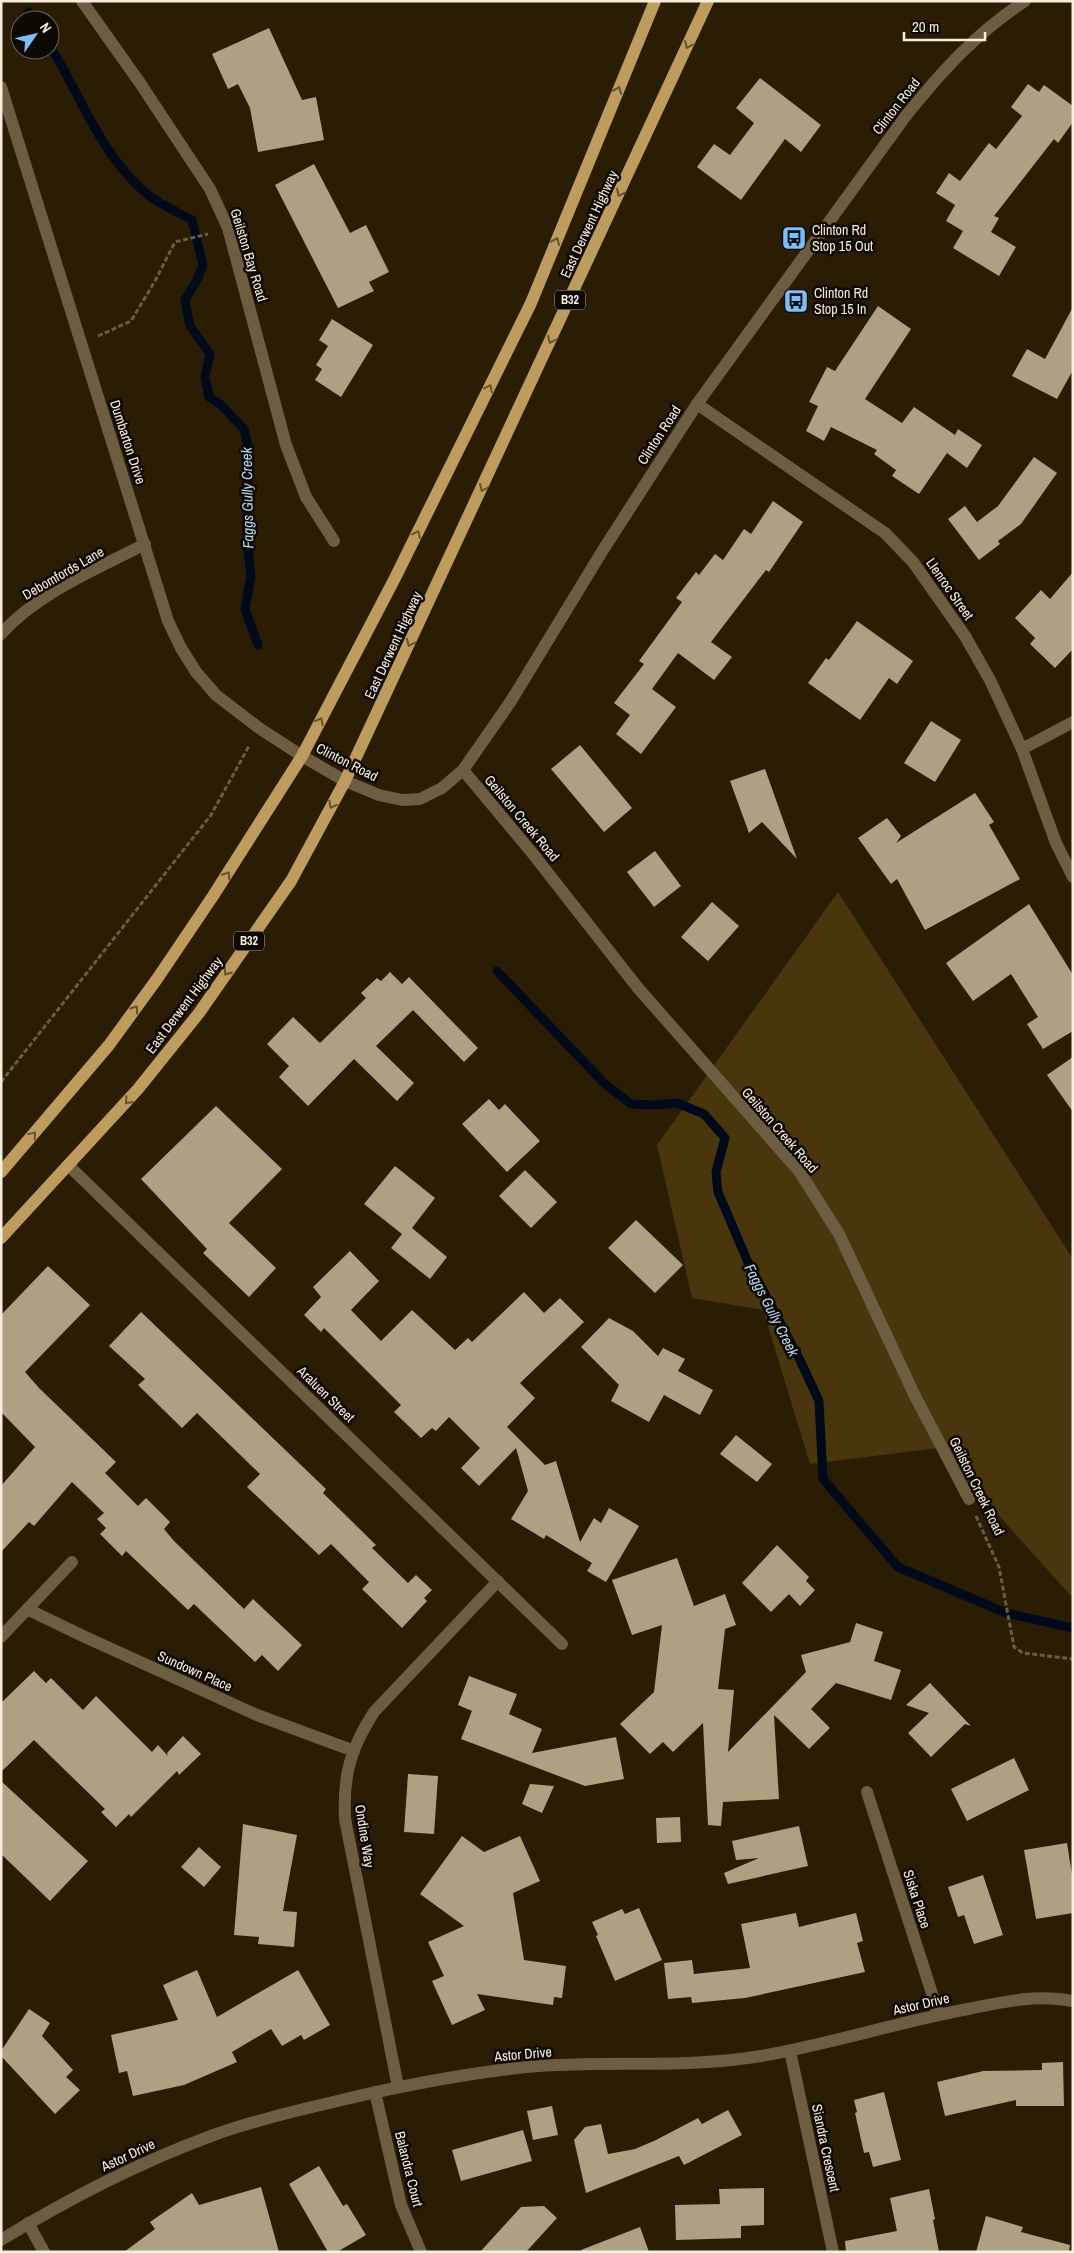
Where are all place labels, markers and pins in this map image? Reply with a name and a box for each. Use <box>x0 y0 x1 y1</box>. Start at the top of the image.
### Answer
place label: Clinton Rd Stop 15 Out <box>812 221 873 255</box>
bus stop icon: Clinton Rd Stop 15 Out <box>781 225 807 251</box>
place label: Clinton Rd Stop 15 In <box>814 284 868 318</box>
bus stop icon: Clinton Rd Stop 15 In <box>783 288 809 314</box>

